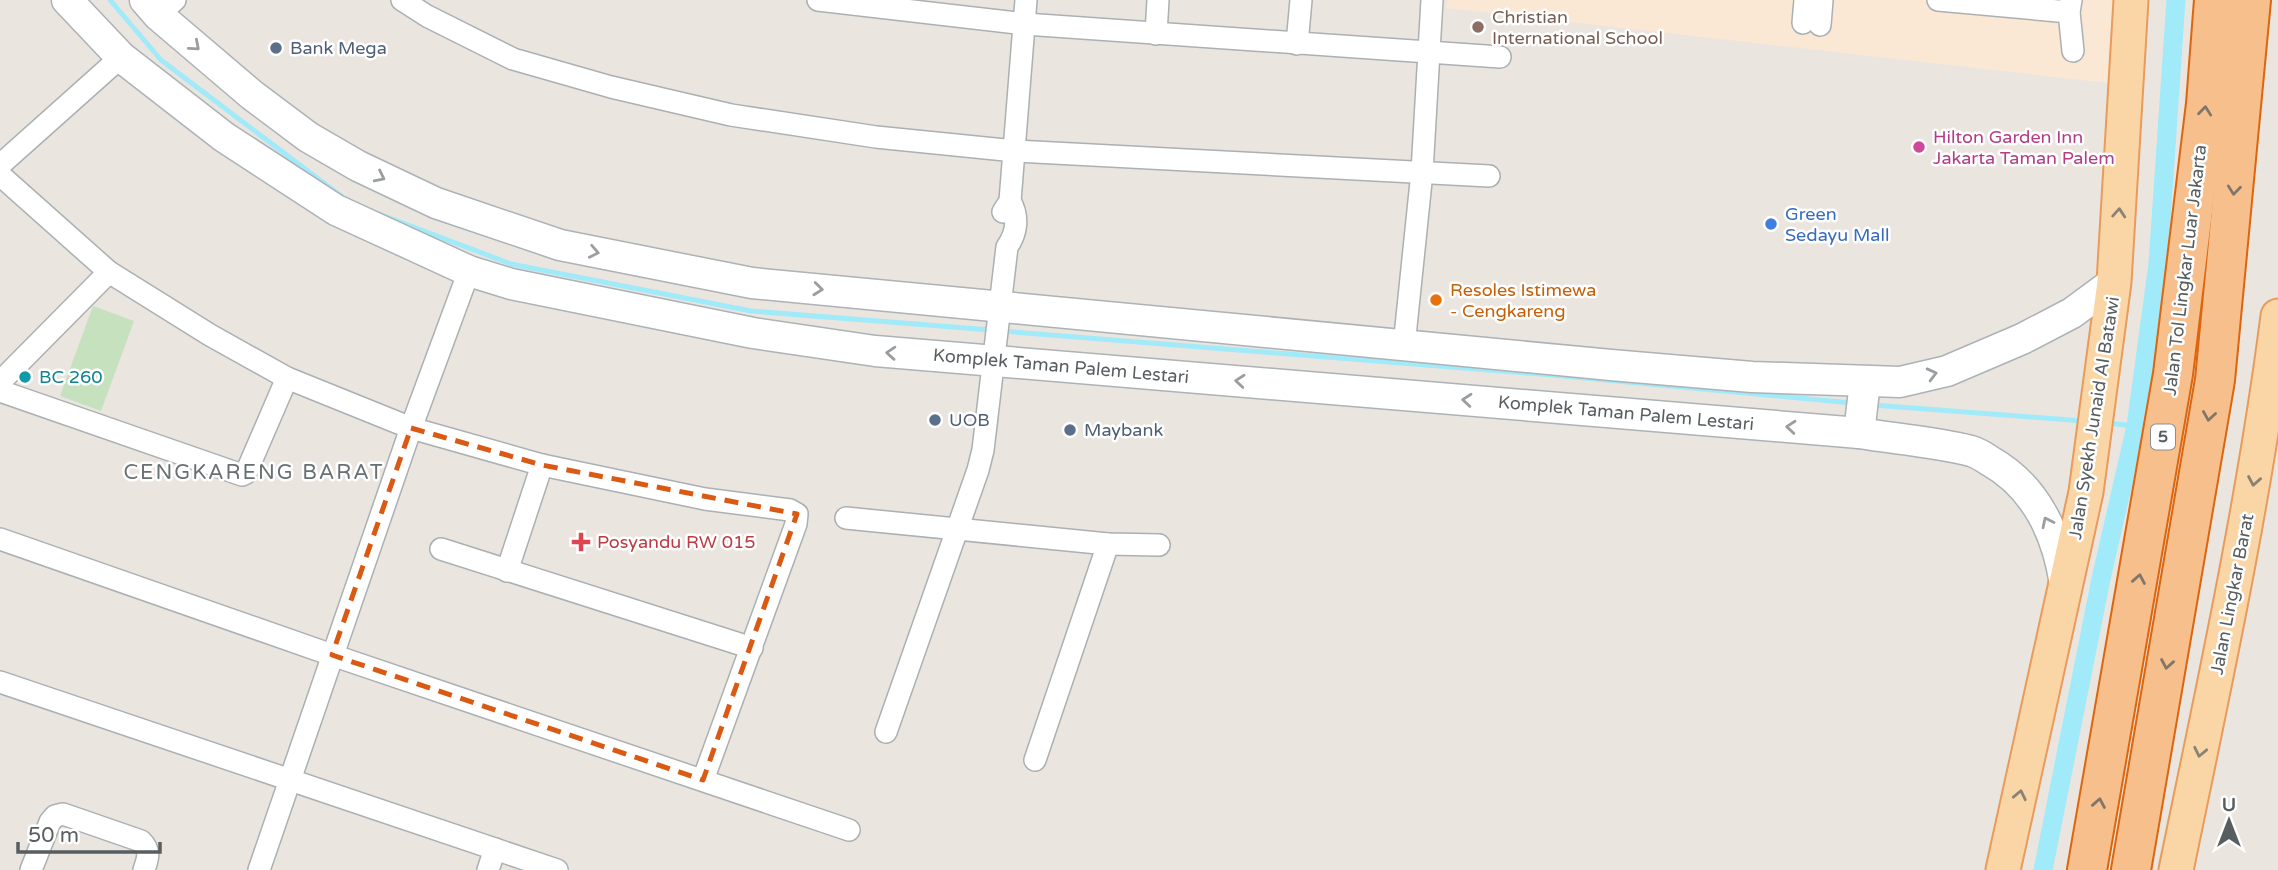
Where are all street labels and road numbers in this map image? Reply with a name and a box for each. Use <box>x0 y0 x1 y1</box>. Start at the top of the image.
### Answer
street label: Jalan Tol Lingkar Luar Jakarta <box>2159 143 2211 397</box>
street label: Jalan Syekh Junaid Al Batawi <box>2064 295 2124 541</box>
street label: Komplek Taman Palem Lestari <box>932 344 1190 388</box>
street label: Komplek Taman Palem Lestari <box>1497 391 1755 435</box>
road number: 5 <box>2151 424 2175 450</box>
street label: Jalan Lingkar Barat <box>2206 512 2258 676</box>

